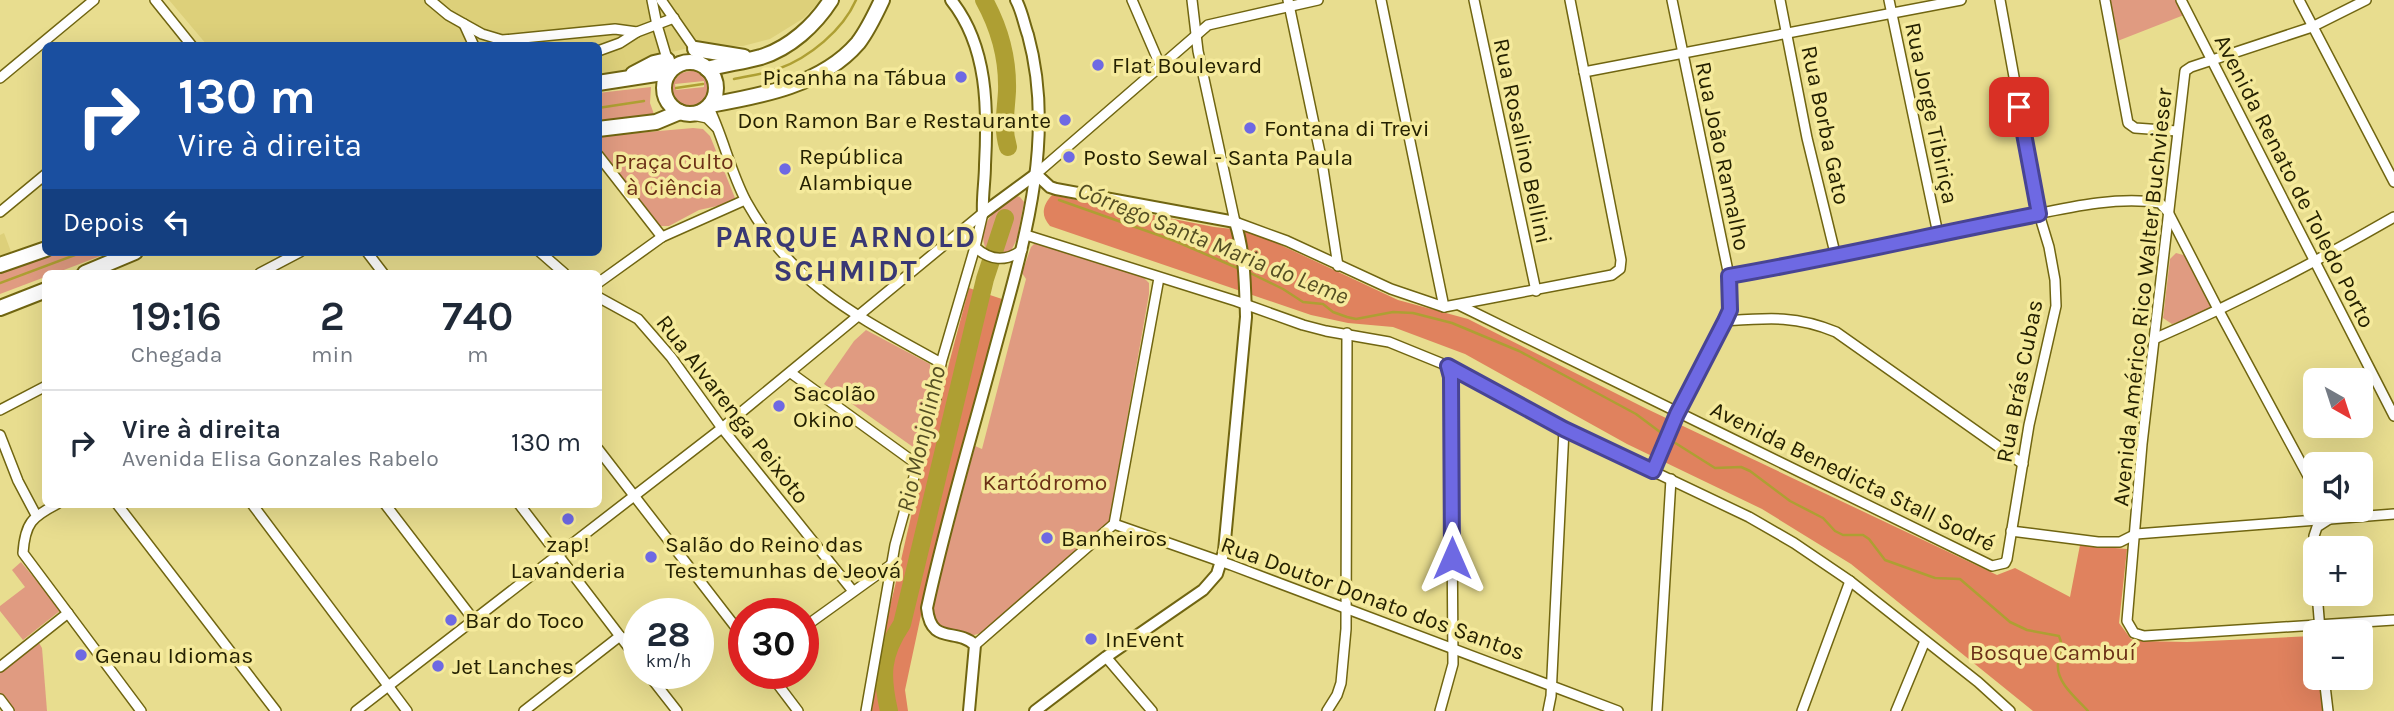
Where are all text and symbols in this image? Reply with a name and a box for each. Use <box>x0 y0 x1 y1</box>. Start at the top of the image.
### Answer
street label: Rua Jorge Tibiriça <box>1899 20 1964 206</box>
street label: Avenida Renato de Toledo Porto <box>2209 30 2380 332</box>
street label: Rua Rosalino Bellini <box>1488 36 1557 246</box>
street label: Rua Borba Gato <box>1795 43 1856 207</box>
place label: Flat Boulevard <box>1112 52 1262 79</box>
marker: Flat Boulevard <box>1090 57 1106 73</box>
street label: Rua João Ramalho <box>1689 59 1756 253</box>
place label: Picanha na Tábua <box>763 64 947 91</box>
text: 130 m <box>178 68 316 125</box>
marker: Picanha na Tábua <box>953 69 969 85</box>
icon: right <box>63 70 154 161</box>
pin <box>1989 77 2049 137</box>
street label: Avenida Américo Rico Walter Buchvieser <box>2107 86 2178 508</box>
icon: arrive <box>2000 88 2038 126</box>
place label: Don Ramon Bar e Restaurante <box>737 107 1051 134</box>
marker: Don Ramon Bar e Restaurante <box>1057 112 1073 128</box>
place label: Fontana di Trevi <box>1264 115 1429 142</box>
marker: Fontana di Trevi <box>1242 120 1258 136</box>
text: Vire à direita <box>178 127 362 164</box>
place label: República Alambique <box>799 143 913 196</box>
place label: Posto Sewal - Santa Paula <box>1083 144 1353 171</box>
park label: Praça Culto à Ciência <box>614 148 734 201</box>
marker: Posto Sewal - Santa Paula <box>1061 149 1077 165</box>
marker: República Alambique <box>777 161 793 177</box>
water label: Córrego Santa Maria do Leme <box>1073 176 1353 310</box>
icon: left <box>158 203 196 241</box>
text: Depois <box>63 207 144 238</box>
district label: PARQUE ARNOLD SCHMIDT <box>715 219 977 289</box>
text: 19:16 <box>131 291 222 341</box>
text: 2 <box>320 291 345 341</box>
text: 740 <box>442 291 513 341</box>
street label: Rua Brás Cubas <box>1990 297 2049 465</box>
street label: Rua Alvarenga Peixoto <box>651 310 815 509</box>
text: Chegada <box>131 341 222 368</box>
text: min <box>311 341 353 368</box>
text: m <box>467 341 488 368</box>
water label: Rio Monjolinho <box>891 363 951 515</box>
north arrow <box>2303 368 2373 438</box>
map controls <box>2303 368 2373 690</box>
place label: Sacolão Okino <box>793 380 876 433</box>
street label: Avenida Benedicta Stall Sodré <box>1706 396 1999 557</box>
marker: Sacolão Okino <box>771 398 787 414</box>
text: Vire à direita <box>122 414 281 445</box>
icon: right <box>63 424 101 462</box>
text: 130 m <box>511 427 581 458</box>
text: Avenida Elisa Gonzales Rabelo <box>122 445 439 472</box>
button: sound <box>2303 452 2373 522</box>
park label: Kartódromo <box>983 469 1107 496</box>
marker: zap! Lavanderia <box>560 511 576 527</box>
position arrow <box>1415 521 1489 595</box>
place label: Banheiros <box>1061 525 1167 552</box>
marker: Banheiros <box>1039 530 1055 546</box>
place label: zap! Lavanderia <box>511 531 625 584</box>
place label: Salão do Reino das Testemunhas de Jeová <box>665 531 901 584</box>
street label: Rua Doutor Donato dos Santos <box>1217 531 1528 666</box>
button: + <box>2303 536 2373 606</box>
marker: Salão do Reino das Testemunhas de Jeová <box>643 549 659 565</box>
speed limit sign: 30 <box>728 598 819 689</box>
place label: Bar do Toco <box>465 607 584 634</box>
marker: Bar do Toco <box>443 612 459 628</box>
text: 28 <box>647 614 690 655</box>
button: − <box>2303 620 2373 690</box>
place label: InEvent <box>1105 626 1184 653</box>
marker: InEvent <box>1083 631 1099 647</box>
park label: Bosque Cambuí <box>1970 639 2136 666</box>
place label: Genau Idiomas <box>95 642 253 669</box>
marker: Genau Idiomas <box>73 647 89 663</box>
text: km/h <box>646 650 691 672</box>
place label: Jet Lanches <box>452 653 574 680</box>
marker: Jet Lanches <box>430 658 446 674</box>

